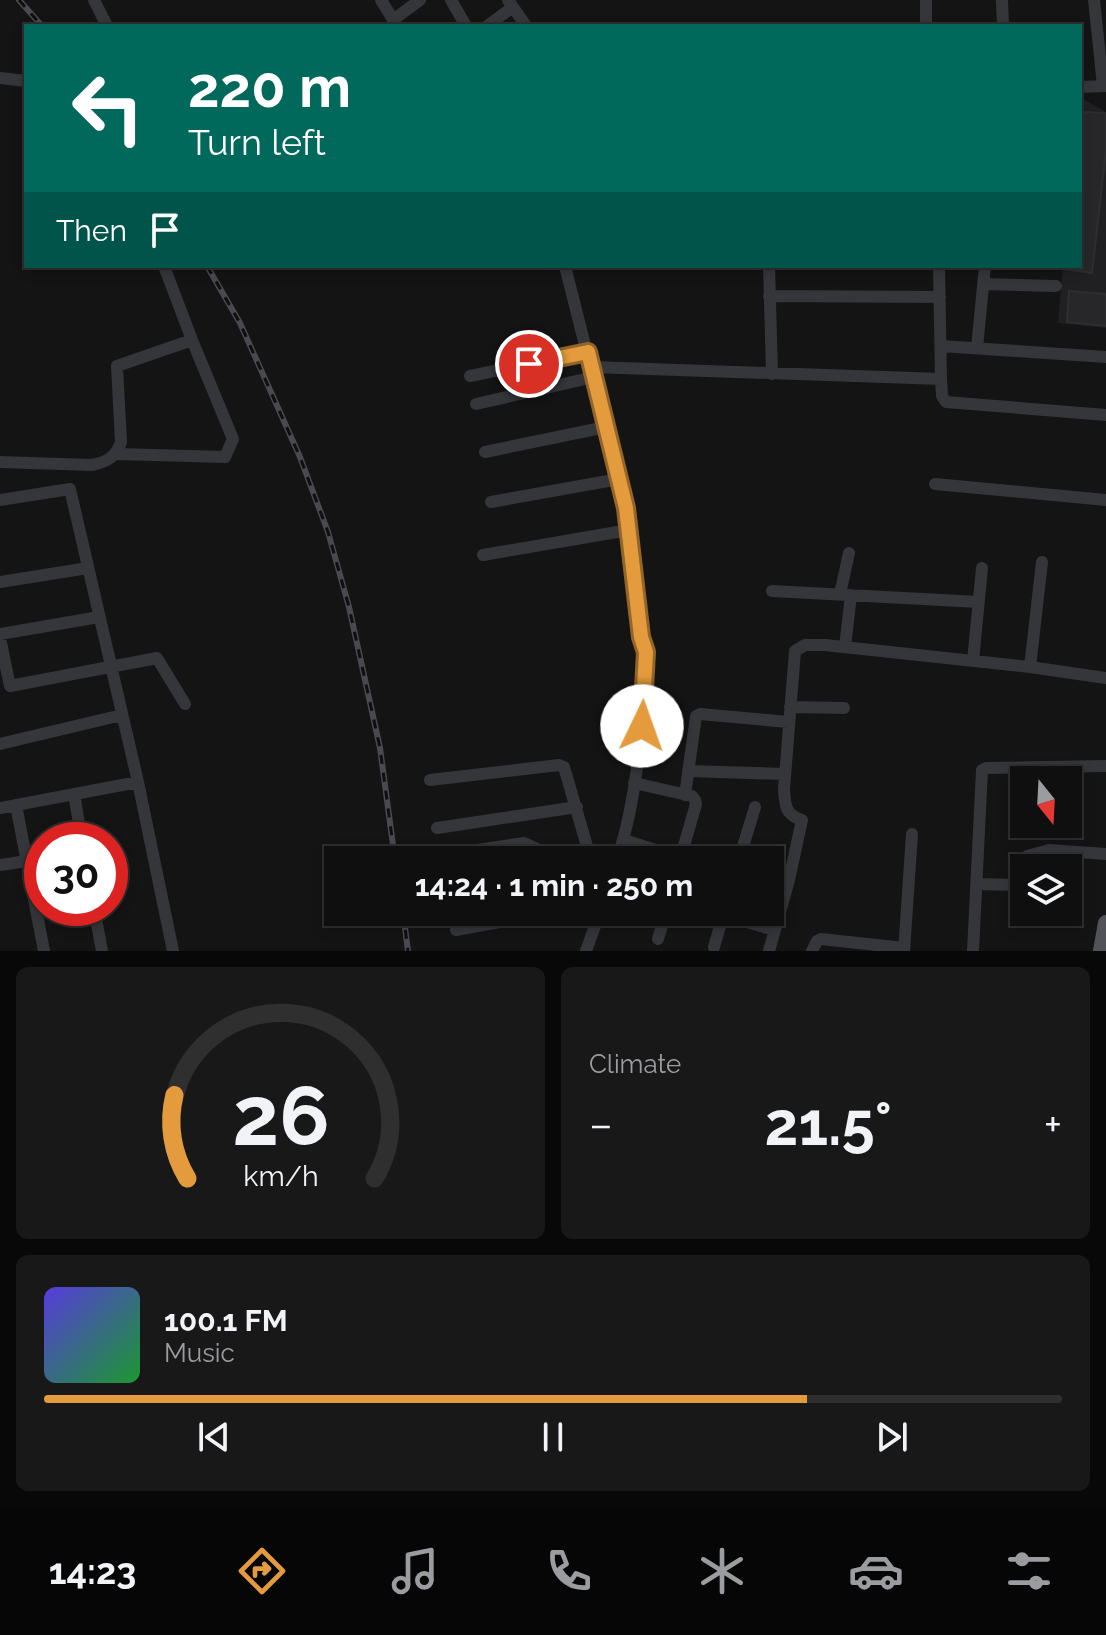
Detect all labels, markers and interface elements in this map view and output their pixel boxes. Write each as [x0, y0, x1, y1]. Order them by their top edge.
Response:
text: 220 m [188, 54, 351, 120]
icon: left [56, 56, 160, 160]
text: Turn left [188, 121, 326, 163]
icon: arrive [143, 208, 187, 252]
text: Then [56, 213, 127, 248]
pin [495, 330, 563, 398]
icon: arrive [507, 342, 551, 386]
position arrow [600, 684, 684, 768]
north arrow [1010, 766, 1082, 838]
map controls [1010, 766, 1082, 926]
speed limit sign: 30 [24, 822, 128, 926]
button: layers [1010, 854, 1082, 926]
text: 14:24 · 1 min · 250 m [415, 868, 693, 903]
text: Climate [589, 1049, 681, 1079]
text: 26 [232, 1067, 329, 1164]
text: 21.5° [765, 1089, 892, 1159]
text: − [589, 1099, 613, 1150]
text: + [1044, 1099, 1062, 1150]
text: km/h [243, 1159, 318, 1193]
text: 100.1 FM [164, 1303, 288, 1338]
text: Music [164, 1338, 235, 1368]
icon: previous [192, 1415, 236, 1459]
icon: pause [531, 1415, 575, 1459]
icon: next [870, 1415, 914, 1459]
icon: directions [234, 1543, 290, 1599]
icon: music [387, 1543, 443, 1599]
icon: phone [541, 1543, 597, 1599]
icon: climate [694, 1543, 750, 1599]
icon: car [848, 1543, 904, 1599]
icon: filters [1001, 1543, 1057, 1599]
text: 14:23 [49, 1550, 136, 1592]

